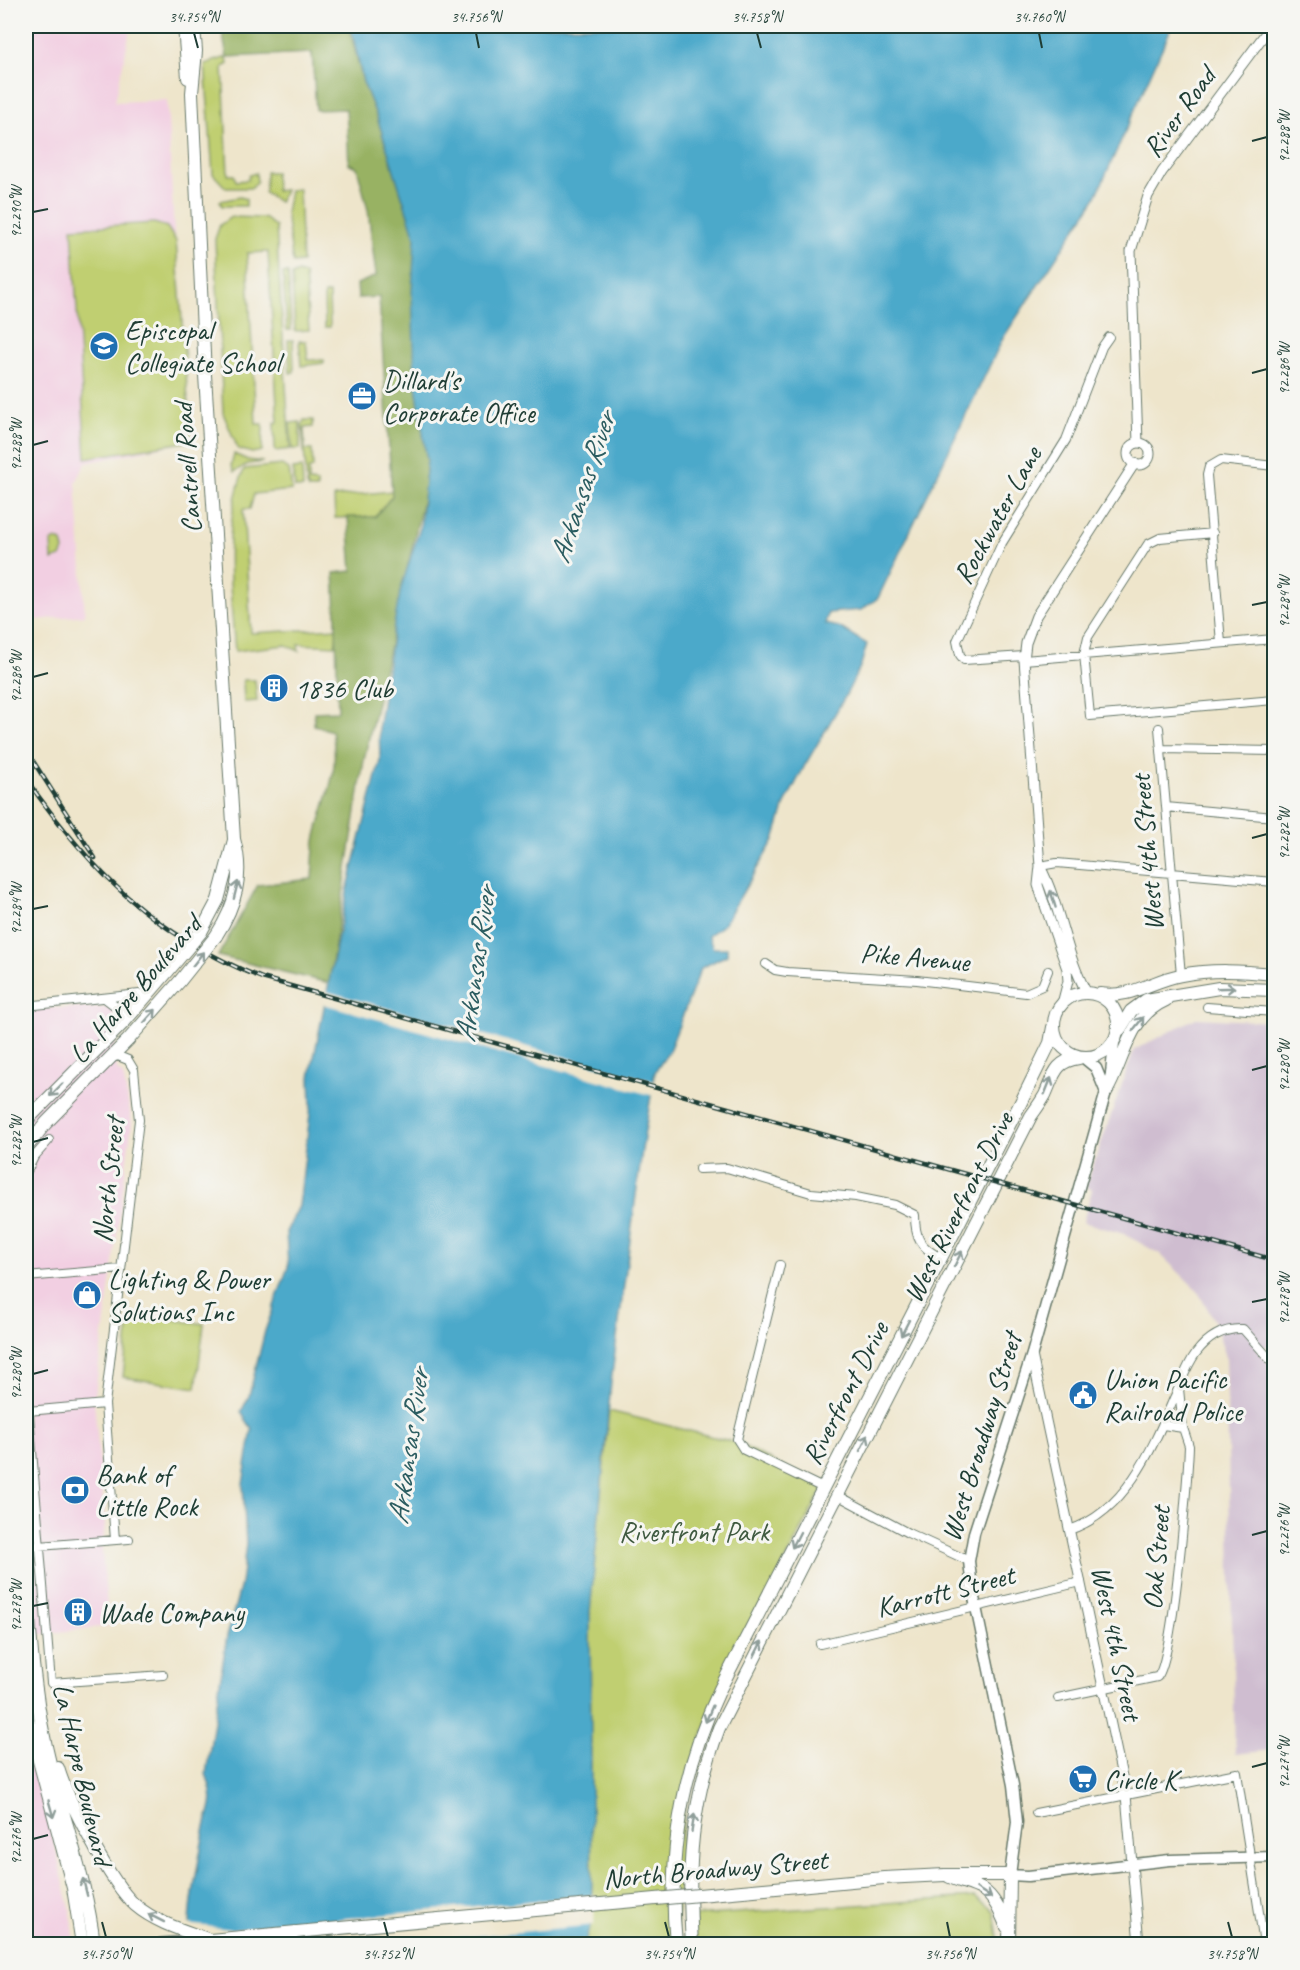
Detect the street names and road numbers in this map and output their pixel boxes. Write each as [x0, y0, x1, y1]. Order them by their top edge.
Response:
street label: River Road [1135, 57, 1226, 164]
street label: Cantrell Road [165, 398, 209, 534]
street label: Rockwater Lane [945, 439, 1050, 590]
street label: West 4th Street [1122, 771, 1171, 933]
street label: La Harpe Boulevard [61, 905, 212, 1070]
street label: Pike Avenue [859, 935, 973, 979]
street label: West Riverfront Drive [895, 1104, 1022, 1308]
street label: North Street [84, 1112, 132, 1244]
street label: Riverfront Drive [794, 1314, 897, 1470]
street label: West Broadway Street [933, 1325, 1030, 1545]
street label: Oak Street [1134, 1502, 1178, 1611]
street label: Karrott Street [872, 1556, 1020, 1625]
street label: West 4th Street [1084, 1563, 1151, 1726]
street label: La Harpe Boulevard [45, 1680, 122, 1872]
street label: North Broadway Street [602, 1842, 831, 1896]

